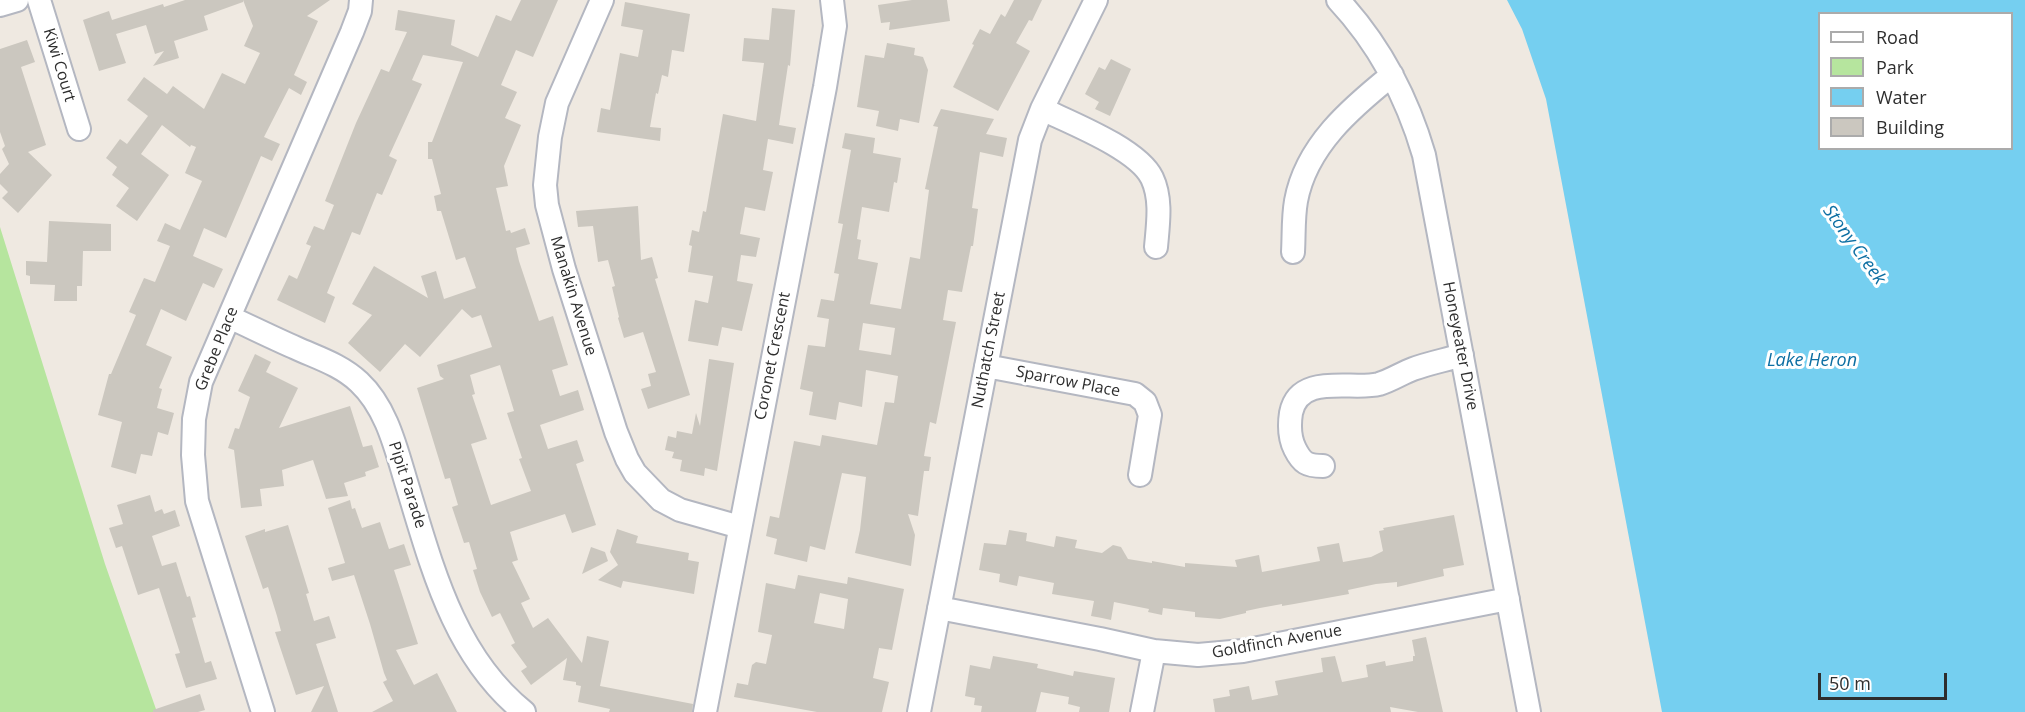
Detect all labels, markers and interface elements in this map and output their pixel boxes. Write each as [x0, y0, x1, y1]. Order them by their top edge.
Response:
legend [1818, 12, 2013, 150]
text: Road [1876, 25, 1919, 49]
street label: Kiwi Court [39, 26, 79, 104]
text: Park [1876, 55, 1914, 79]
text: Water [1876, 85, 1927, 109]
text: Building [1876, 115, 1944, 139]
water label: Stony Creek [1818, 201, 1890, 289]
street label: Manakin Avenue [546, 234, 600, 358]
street label: Honeyeater Drive [1438, 280, 1482, 412]
street label: Coronet Crescent [751, 290, 795, 422]
street label: Nuthatch Street [968, 290, 1010, 410]
street label: Grebe Place [191, 304, 243, 394]
water label: Lake Heron [1767, 350, 1857, 372]
street label: Sparrow Place [1014, 362, 1122, 402]
street label: Pipit Parade [384, 439, 430, 531]
street label: Goldfinch Avenue [1211, 621, 1343, 663]
scale bar [1821, 661, 1950, 699]
text: 50 m [1829, 671, 1871, 695]

